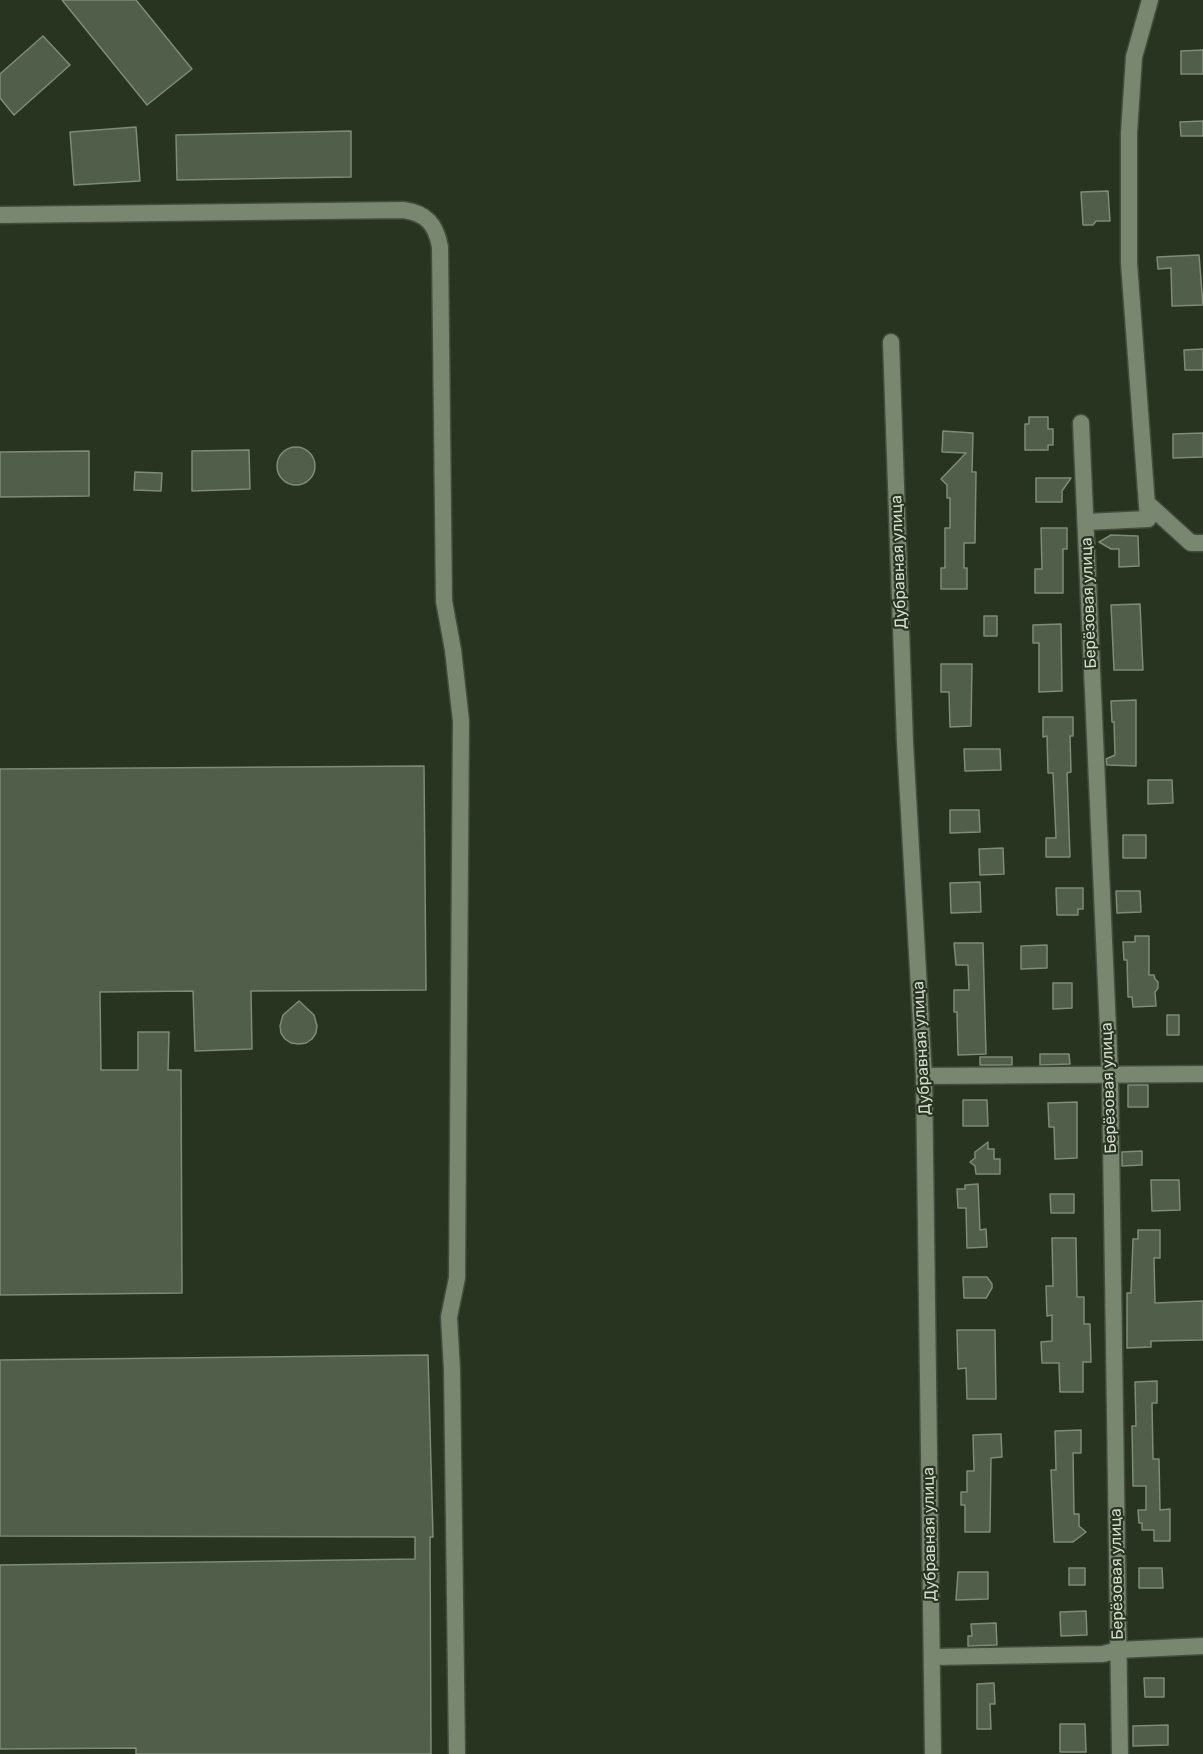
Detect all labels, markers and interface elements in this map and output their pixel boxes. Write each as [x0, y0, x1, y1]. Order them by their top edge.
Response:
street label: Дубравная улица [887, 495, 911, 629]
street label: Берёзовая улица [1077, 537, 1101, 669]
street label: Дубравная улица [909, 981, 935, 1115]
street label: Берёзовая улица [1097, 1022, 1121, 1154]
street label: Дубравная улица [919, 1467, 941, 1601]
street label: Берёзовая улица [1106, 1508, 1128, 1640]

